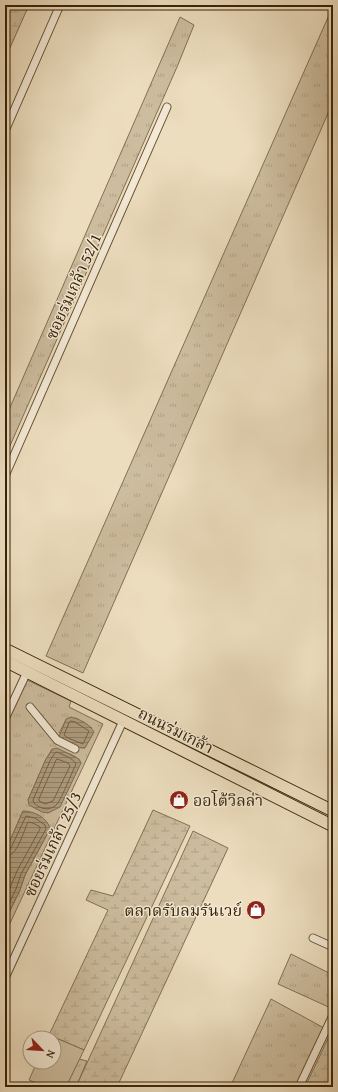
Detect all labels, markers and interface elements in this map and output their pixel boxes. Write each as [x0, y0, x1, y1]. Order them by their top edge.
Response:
street label: ซอยร่มเกล้า 52/1 [39, 229, 107, 343]
street label: ถนนร่มเกล้า [134, 701, 218, 759]
street label: ซอยร่มเกล้า 25/3 [17, 787, 87, 901]
place label: ออโต้วิลล่า [193, 788, 263, 812]
shop icon: ออโต้วิลล่า [168, 789, 190, 811]
place label: ตลาดรับลมรันเวย์ [124, 898, 242, 922]
shop icon: ตลาดรับลมรันเวย์ [245, 899, 267, 921]
north arrow [22, 1030, 62, 1070]
text: N [42, 1048, 60, 1062]

